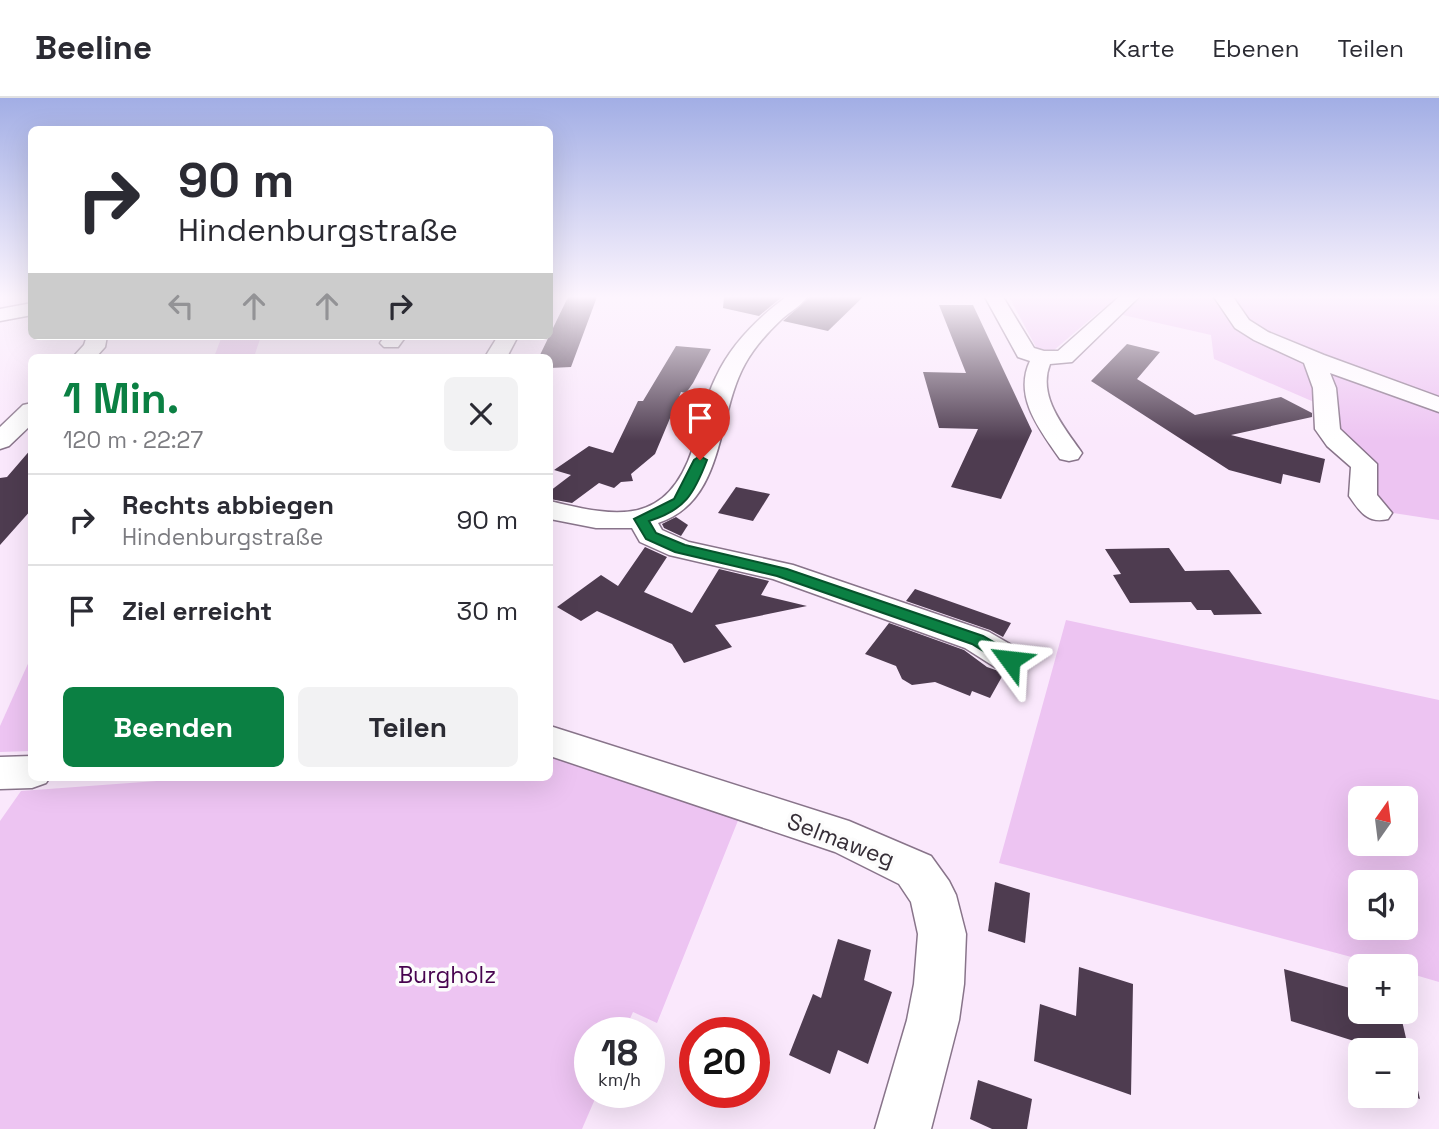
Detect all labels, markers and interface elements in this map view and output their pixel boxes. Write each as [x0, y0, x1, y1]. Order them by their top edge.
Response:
text: Beeline [35, 27, 152, 69]
text: Karte [1112, 33, 1175, 64]
text: Ebenen [1213, 33, 1299, 64]
text: Teilen [1337, 33, 1404, 64]
text: 90 m [178, 149, 294, 211]
icon: right [63, 154, 154, 245]
text: Hindenburgstraße [178, 210, 458, 250]
icon: left [162, 287, 200, 325]
icon: ahead [235, 287, 273, 325]
icon: ahead [308, 287, 346, 325]
icon: right [381, 287, 419, 325]
text: 1 Min. [63, 372, 179, 425]
button: close [444, 377, 518, 451]
pin [670, 388, 730, 460]
icon: arrive [681, 399, 719, 437]
text: 120 m · 22:27 [63, 425, 203, 455]
text: Rechts abbiegen [122, 488, 334, 522]
icon: right [63, 501, 101, 539]
text: 90 m [456, 503, 518, 537]
text: Hindenburgstraße [122, 522, 323, 552]
icon: arrive [63, 592, 101, 630]
text: Ziel erreicht [122, 594, 272, 628]
text: 30 m [457, 594, 518, 628]
position arrow [973, 623, 1047, 697]
button: Beenden [63, 687, 284, 767]
button: Teilen [298, 687, 518, 767]
north arrow [1348, 786, 1418, 856]
map controls [1348, 786, 1418, 1108]
street label: Selmaweg [783, 806, 899, 874]
button: sound [1348, 870, 1418, 940]
button: + [1348, 954, 1418, 1024]
park label: Burgholz [398, 960, 496, 990]
speed limit sign: 20 [679, 1017, 770, 1108]
text: 18 [601, 1031, 638, 1075]
button: − [1348, 1038, 1418, 1108]
text: km/h [598, 1068, 641, 1091]

